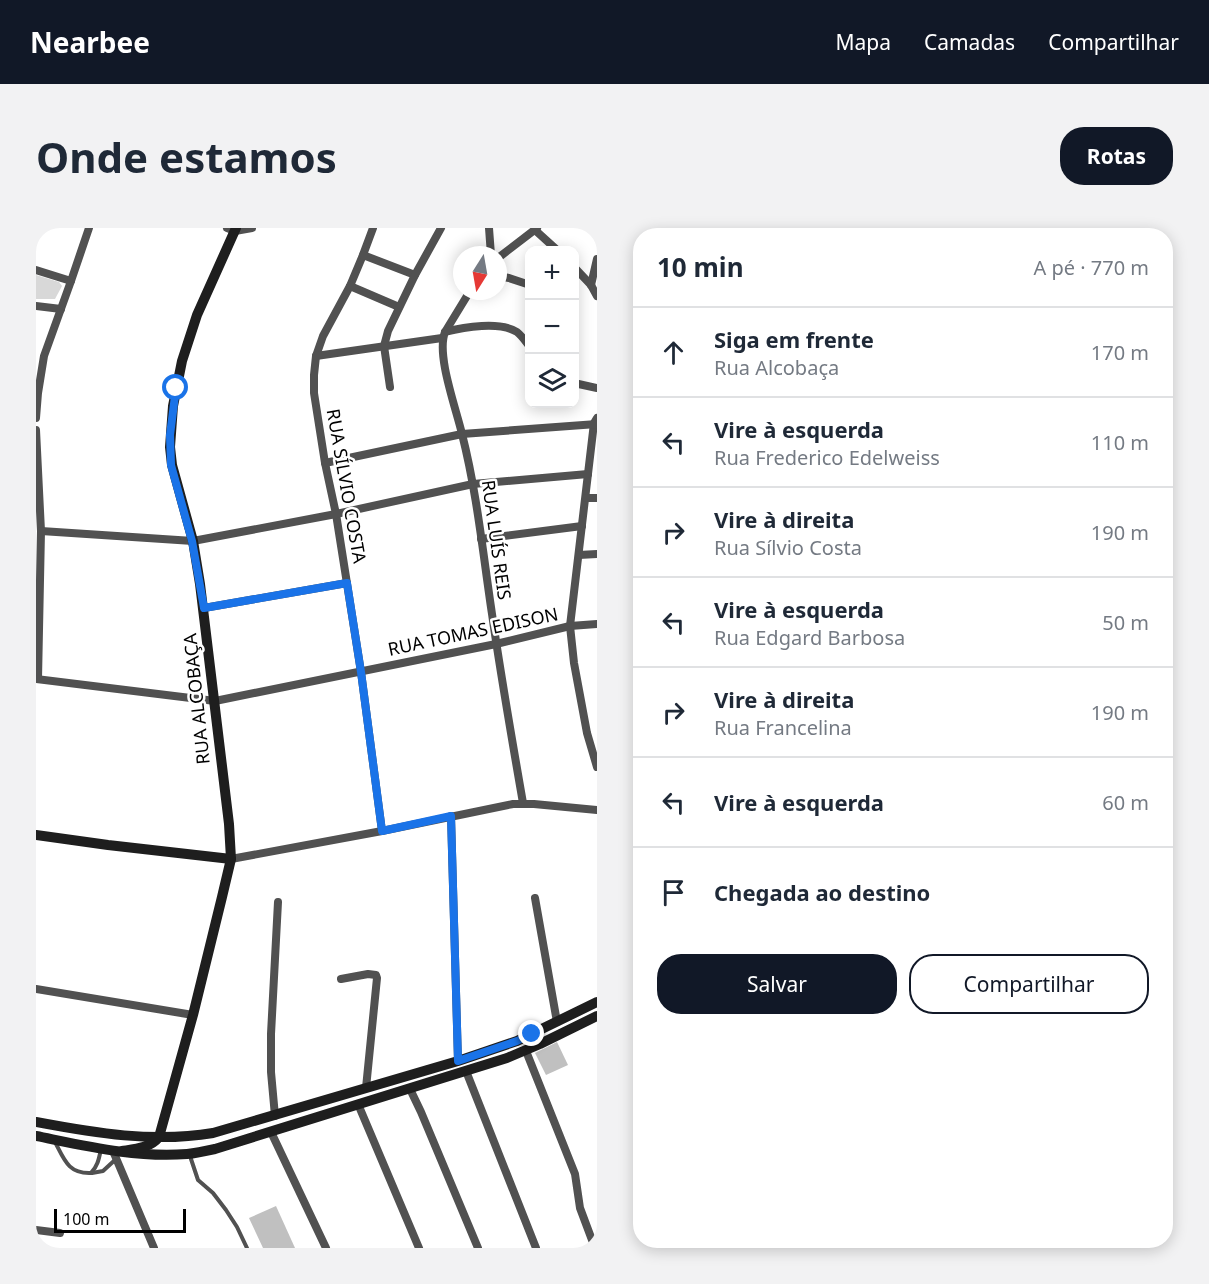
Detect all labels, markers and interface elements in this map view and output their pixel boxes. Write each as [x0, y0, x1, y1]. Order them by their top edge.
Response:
text: Nearbee [30, 23, 150, 61]
text: Mapa [835, 28, 891, 56]
text: Camadas [924, 28, 1015, 56]
text: Compartilhar [1048, 28, 1179, 56]
button: Rotas [1060, 127, 1173, 185]
text: Onde estamos [36, 128, 337, 185]
north arrow [453, 246, 507, 300]
map controls [525, 246, 579, 408]
button: + [525, 246, 579, 300]
text: 10 min [657, 249, 744, 285]
text: A pé · 770 m [1033, 254, 1149, 281]
button: − [525, 300, 579, 354]
text: Siga em frente [714, 324, 874, 354]
icon: ahead [657, 336, 690, 369]
text: 170 m [1091, 339, 1149, 366]
button: layers [525, 354, 579, 408]
text: Rua Alcobaça [714, 354, 839, 381]
route start [162, 374, 188, 400]
street label: RUA SÍLVIO COSTA [322, 407, 372, 565]
text: Vire à esquerda [714, 414, 884, 444]
icon: left [657, 426, 690, 459]
text: 110 m [1091, 429, 1149, 456]
text: Rua Frederico Edelweiss [714, 444, 940, 471]
street label: RUA LUÍS REIS [477, 478, 517, 601]
text: Vire à direita [714, 504, 854, 534]
icon: right [657, 516, 690, 549]
text: 190 m [1091, 519, 1149, 546]
text: Rua Sílvio Costa [714, 534, 862, 561]
text: Vire à esquerda [714, 594, 884, 624]
street label: RUA TOMAS EDISON [386, 601, 560, 661]
icon: left [657, 606, 690, 639]
text: 50 m [1102, 609, 1149, 636]
text: Rua Edgard Barbosa [714, 624, 905, 651]
street label: RUA ALCOBAÇA [177, 632, 215, 766]
text: Vire à direita [714, 684, 854, 714]
icon: right [657, 696, 690, 729]
text: 190 m [1091, 699, 1149, 726]
text: Rua Francelina [714, 714, 852, 741]
icon: left [657, 786, 690, 819]
text: Vire à esquerda [714, 787, 884, 817]
text: 60 m [1102, 789, 1149, 816]
icon: arrive [657, 876, 690, 909]
text: Chegada ao destino [714, 877, 930, 907]
button: Salvar [657, 954, 897, 1014]
button: Compartilhar [909, 954, 1149, 1014]
route end [518, 1020, 544, 1046]
scale bar [54, 1206, 186, 1234]
text: 100 m [63, 1208, 110, 1230]

